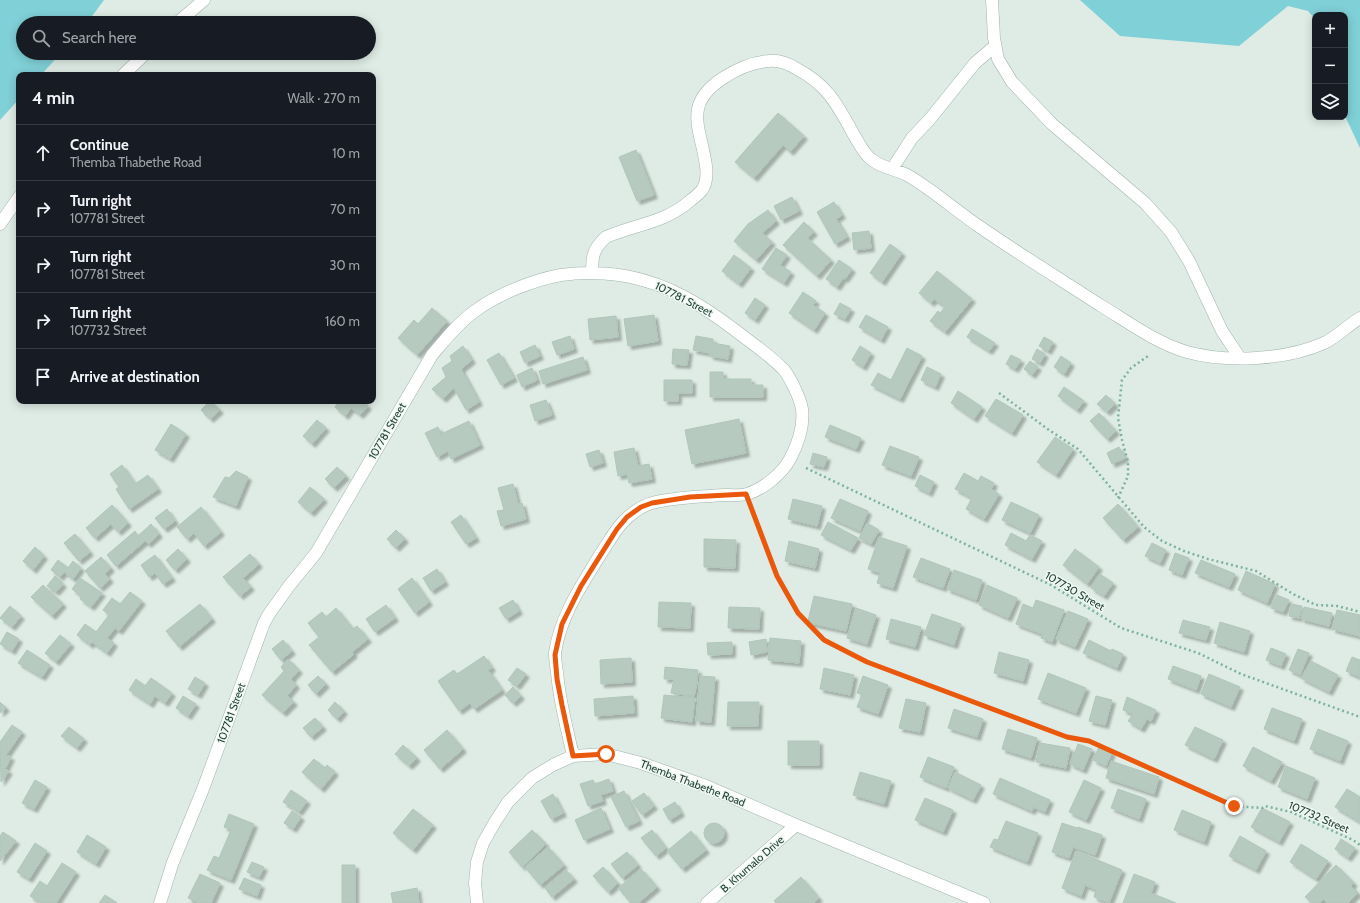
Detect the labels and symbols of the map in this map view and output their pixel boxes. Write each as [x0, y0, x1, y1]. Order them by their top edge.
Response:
street label: 107781 Street [653, 278, 716, 320]
street label: 107781 Street [365, 400, 409, 462]
street label: 107730 Street [1043, 568, 1108, 614]
street label: 107781 Street [214, 681, 248, 745]
route start [597, 745, 615, 763]
street label: Themba Thabethe Road [639, 757, 747, 809]
route end [1225, 797, 1243, 815]
street label: 107732 Street [1286, 798, 1352, 836]
street label: B. Khumalo Drive [717, 832, 787, 896]

